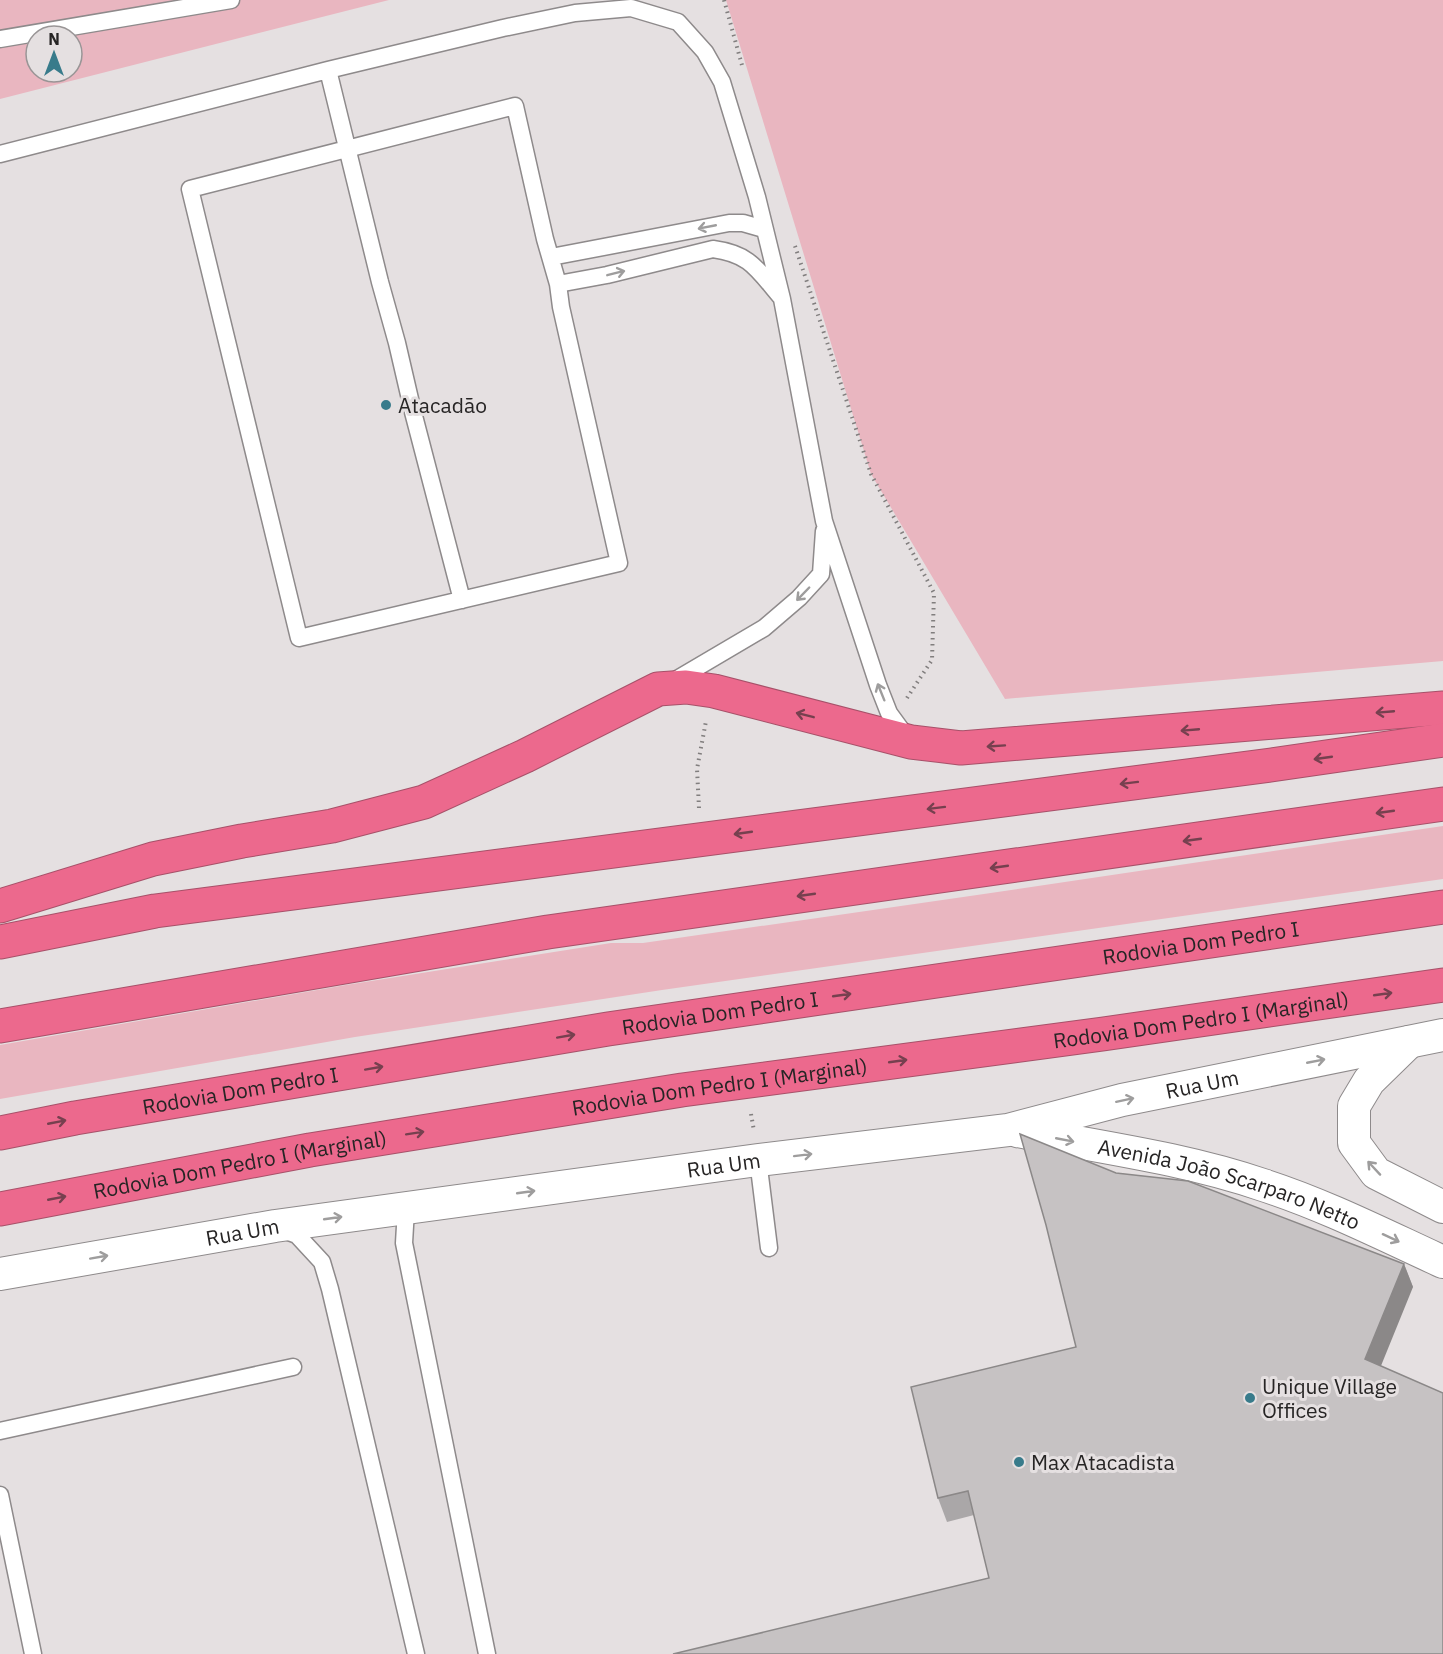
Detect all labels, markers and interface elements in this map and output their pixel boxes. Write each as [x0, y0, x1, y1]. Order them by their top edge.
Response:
north arrow [24, 24, 84, 84]
text: N [48, 29, 60, 49]
one-way arrow [697, 222, 717, 233]
one-way arrow [606, 266, 625, 278]
place label: Atacadão [398, 391, 487, 419]
marker: Atacadão [379, 398, 393, 412]
one-way arrow [795, 586, 810, 601]
one-way arrow [875, 683, 886, 702]
one-way arrow [1375, 707, 1395, 718]
one-way arrow [796, 709, 815, 720]
one-way arrow [1181, 725, 1201, 736]
one-way arrow [987, 741, 1007, 752]
one-way arrow [1313, 752, 1333, 763]
one-way arrow [1120, 778, 1140, 789]
one-way arrow [927, 803, 946, 814]
one-way arrow [1376, 807, 1395, 818]
one-way arrow [733, 828, 753, 839]
one-way arrow [1183, 834, 1202, 845]
one-way arrow [990, 862, 1009, 873]
one-way arrow [797, 889, 816, 900]
street label: Rodovia Dom Pedro I [1101, 914, 1301, 971]
street label: Rodovia Dom Pedro I [620, 984, 820, 1041]
street label: Rodovia Dom Pedro I (Marginal) [1051, 985, 1350, 1054]
one-way arrow [1372, 988, 1392, 999]
one-way arrow [832, 989, 852, 1000]
one-way arrow [556, 1030, 576, 1041]
street label: Rodovia Dom Pedro I (Marginal) [570, 1052, 869, 1122]
one-way arrow [1306, 1055, 1326, 1066]
one-way arrow [888, 1056, 908, 1067]
street label: Rodovia Dom Pedro I [140, 1060, 340, 1121]
one-way arrow [364, 1062, 383, 1073]
street label: Rua Um [1163, 1063, 1241, 1105]
one-way arrow [1115, 1094, 1135, 1105]
one-way arrow [47, 1116, 67, 1127]
street label: Rodovia Dom Pedro I (Marginal) [91, 1124, 389, 1205]
one-way arrow [404, 1128, 424, 1139]
street label: Avenida João Scarparo Netto [1096, 1132, 1365, 1236]
one-way arrow [1055, 1135, 1074, 1146]
street label: Rua Um [685, 1146, 762, 1184]
one-way arrow [792, 1149, 812, 1160]
one-way arrow [1367, 1161, 1382, 1176]
one-way arrow [516, 1187, 536, 1198]
one-way arrow [47, 1192, 67, 1203]
street label: Rua Um [203, 1212, 281, 1252]
one-way arrow [323, 1213, 342, 1224]
one-way arrow [1382, 1233, 1400, 1245]
one-way arrow [89, 1251, 108, 1262]
place label: Unique Village Offices [1262, 1372, 1397, 1424]
marker: Unique Village Offices [1243, 1391, 1257, 1405]
place label: Max Atacadista [1031, 1448, 1175, 1476]
marker: Max Atacadista [1012, 1455, 1026, 1469]

